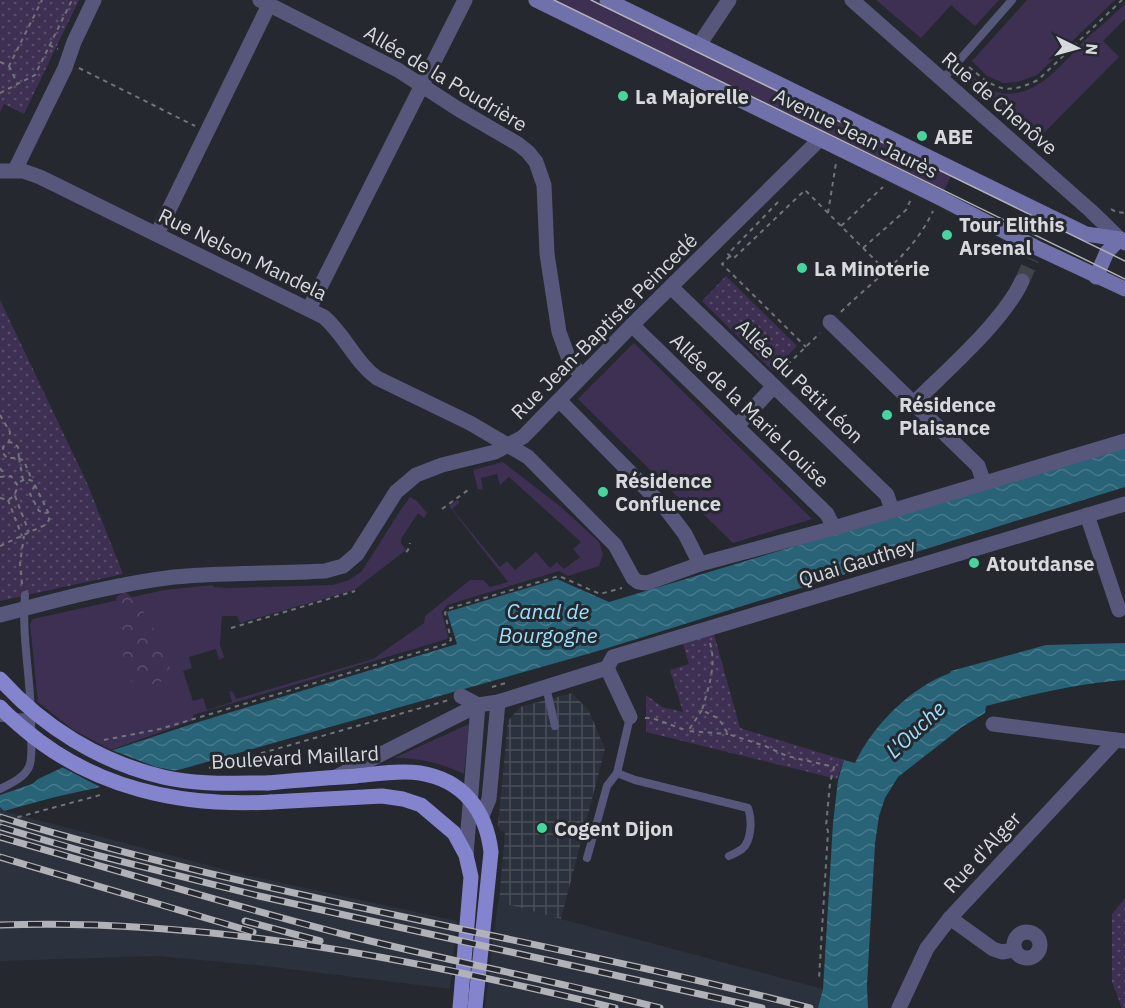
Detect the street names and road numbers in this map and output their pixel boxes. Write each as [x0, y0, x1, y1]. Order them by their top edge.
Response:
street label: Allée de la Poudrière [359, 19, 533, 137]
street label: Rue de Chenôve [936, 45, 1064, 161]
street label: Avenue Jean Jaurès [769, 81, 943, 185]
street label: Rue Nelson Mandela [154, 201, 332, 307]
street label: Rue Jean-Baptiste Peincedé [505, 227, 703, 425]
street label: Allée du Petit Léon [730, 313, 870, 449]
street label: Allée de la Marie Louise [665, 327, 835, 493]
street label: Quai Gauthey [795, 531, 919, 593]
street label: Boulevard Maillard [210, 739, 380, 775]
street label: Rue d'Alger [937, 805, 1027, 899]

